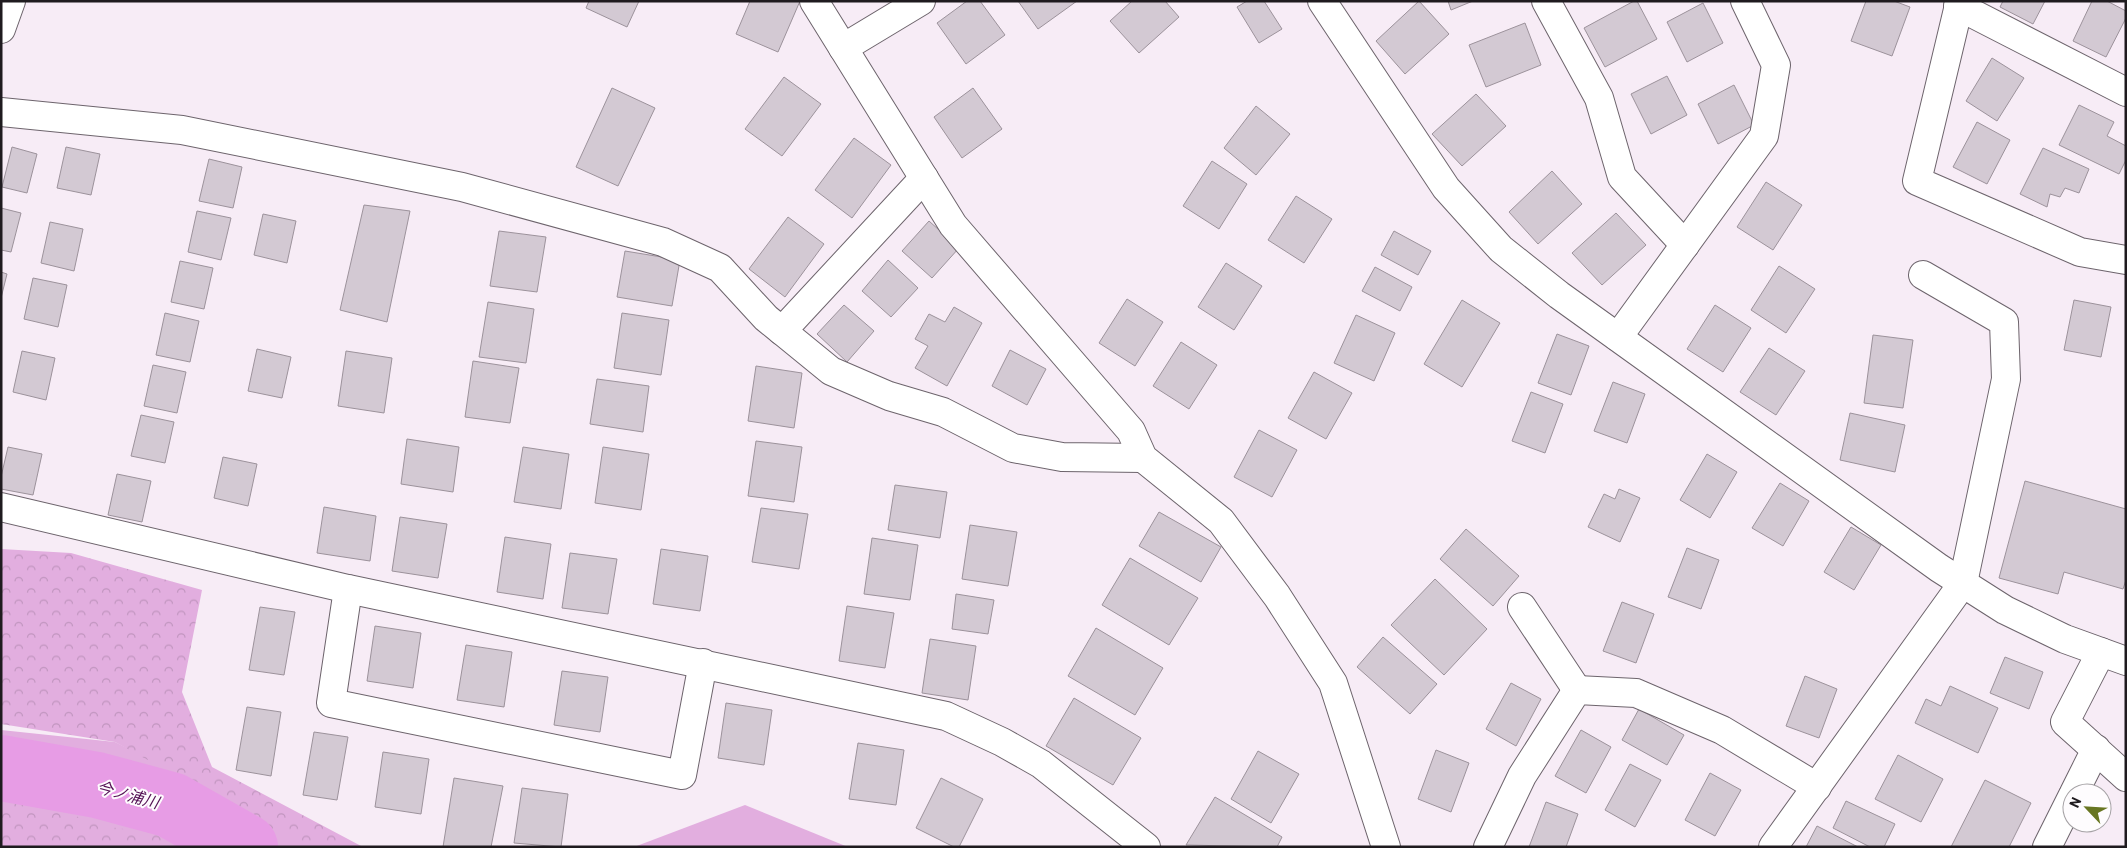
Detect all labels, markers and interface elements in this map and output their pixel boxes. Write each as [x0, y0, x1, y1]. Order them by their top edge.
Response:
water label: 今ノ浦川 [95, 777, 163, 812]
north arrow [2062, 783, 2112, 833]
text: N [2065, 794, 2084, 810]

